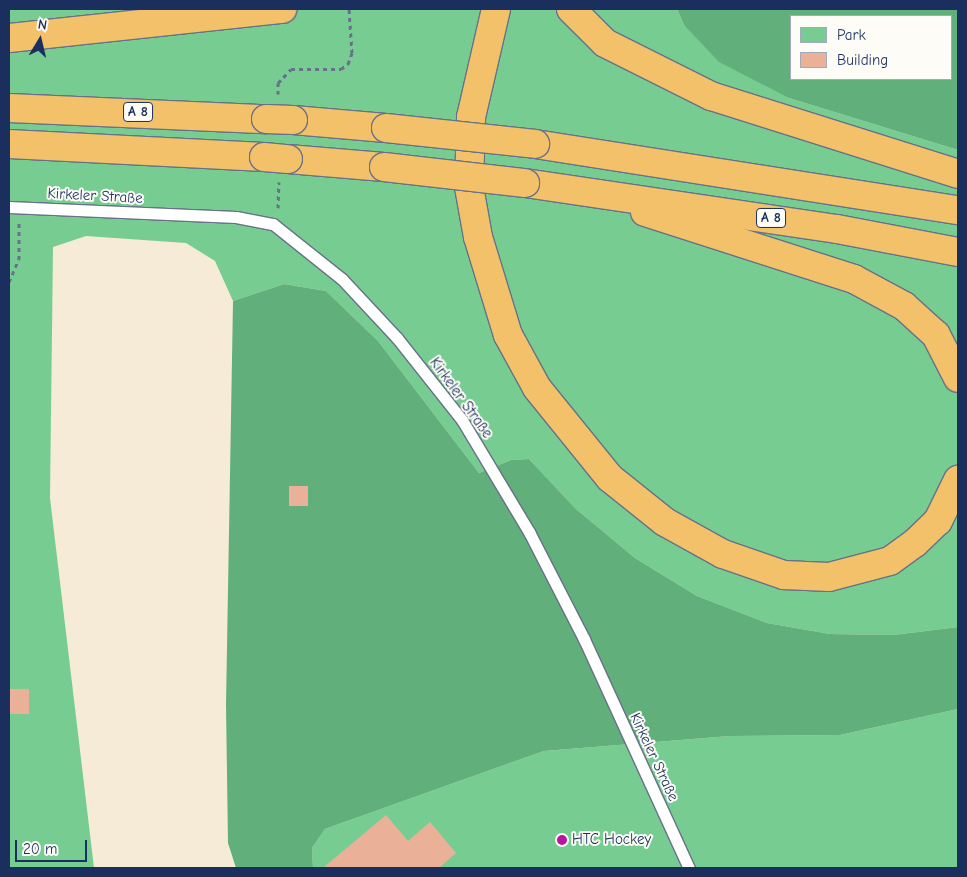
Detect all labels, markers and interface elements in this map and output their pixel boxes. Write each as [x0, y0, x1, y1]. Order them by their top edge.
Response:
north arrow [15, 15, 65, 65]
legend [790, 15, 952, 80]
text: N [37, 16, 48, 34]
text: Park [837, 26, 866, 44]
text: Building [837, 51, 888, 69]
road number: A 8 [123, 100, 153, 124]
street label: Kirkeler Straße [47, 185, 143, 207]
road number: A 8 [756, 207, 786, 230]
street label: Kirkeler Straße [426, 354, 496, 442]
street label: Kirkeler Straße [626, 710, 682, 804]
scale bar [18, 830, 90, 862]
place label: HTC Hockey [572, 831, 651, 849]
marker: HTC Hockey [556, 834, 568, 846]
text: 20 m [23, 840, 57, 858]

